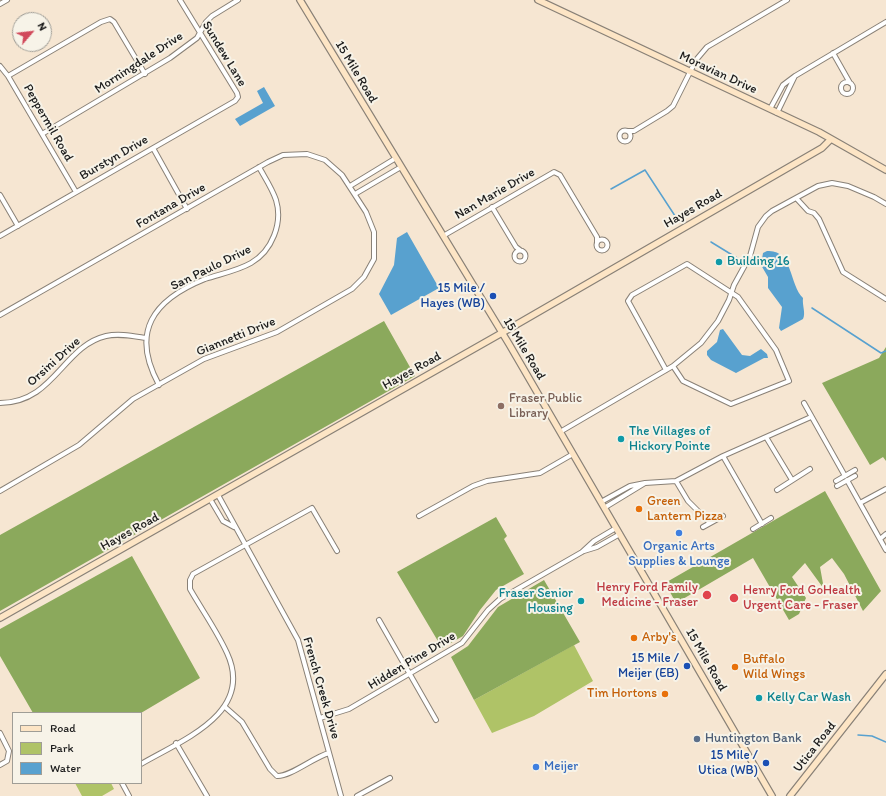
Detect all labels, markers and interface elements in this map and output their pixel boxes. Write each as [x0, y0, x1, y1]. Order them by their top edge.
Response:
north arrow [12, 12, 52, 52]
street label: Sundew Lane [198, 18, 250, 90]
text: N [35, 20, 50, 33]
street label: Morningdale Drive [92, 29, 186, 97]
street label: 15 Mile Road [331, 38, 381, 106]
street label: Moravian Drive [677, 48, 759, 98]
street label: Peppermil Road [20, 82, 76, 164]
street label: Burstyn Drive [77, 132, 151, 184]
street label: Nan Marie Drive [452, 165, 538, 223]
street label: Fontana Drive [133, 180, 209, 232]
street label: Hayes Road [661, 186, 725, 232]
street label: San Paulo Drive [168, 242, 254, 294]
place label: Building 16 [727, 254, 790, 270]
marker: Building 16 [714, 257, 724, 267]
place label: 15 Mile / Hayes (WB) [421, 281, 485, 312]
marker: 15 Mile / Hayes (WB) [488, 291, 498, 301]
street label: Giannetti Drive [194, 314, 278, 360]
street label: 15 Mile Road [499, 315, 549, 383]
street label: Orsini Drive [24, 334, 84, 390]
street label: Hayes Road [380, 349, 444, 393]
place label: Fraser Public Library [509, 391, 582, 422]
marker: Fraser Public Library [496, 401, 506, 411]
place label: The Villages of Hickory Pointe [629, 424, 710, 455]
marker: The Villages of Hickory Pointe [616, 434, 626, 444]
place label: Green Lantern Pizza [647, 494, 723, 525]
marker: Green Lantern Pizza [634, 504, 644, 514]
street label: Hayes Road [98, 510, 162, 554]
marker: Organic Arts Supplies & Lounge [674, 528, 684, 538]
place label: Organic Arts Supplies & Lounge [628, 539, 730, 570]
place label: Henry Ford Family Medicine - Fraser [596, 580, 698, 611]
place label: Henry Ford GoHealth Urgent Care - Fraser [743, 583, 860, 614]
place label: Fraser Senior Housing [499, 586, 573, 617]
marker: Henry Ford Family Medicine - Fraser [701, 589, 713, 601]
marker: Henry Ford GoHealth Urgent Care - Fraser [728, 592, 740, 604]
marker: Fraser Senior Housing [576, 596, 586, 606]
street label: 15 Mile Road [682, 626, 730, 694]
street label: Hidden Pine Drive [365, 629, 459, 693]
place label: Arby's [642, 630, 677, 646]
marker: Arby's [629, 633, 639, 643]
street label: French Creek Drive [299, 635, 343, 741]
place label: 15 Mile / Meijer (EB) [618, 651, 679, 682]
place label: Buffalo Wild Wings [743, 652, 805, 683]
marker: 15 Mile / Meijer (EB) [682, 661, 692, 671]
marker: Buffalo Wild Wings [730, 662, 740, 672]
place label: Tim Hortons [587, 686, 657, 702]
marker: Tim Hortons [660, 689, 670, 699]
place label: Kelly Car Wash [767, 690, 851, 706]
marker: Kelly Car Wash [754, 693, 764, 703]
legend [12, 712, 142, 784]
street label: Utica Road [790, 719, 840, 775]
text: Road [50, 721, 76, 735]
place label: Huntington Bank [705, 731, 802, 747]
marker: Huntington Bank [692, 734, 702, 744]
text: Park [50, 741, 74, 755]
place label: 15 Mile / Utica (WB) [698, 748, 758, 779]
marker: 15 Mile / Utica (WB) [761, 758, 771, 768]
place label: Meijer [544, 759, 578, 775]
text: Water [50, 761, 81, 775]
marker: Meijer [531, 762, 541, 772]

